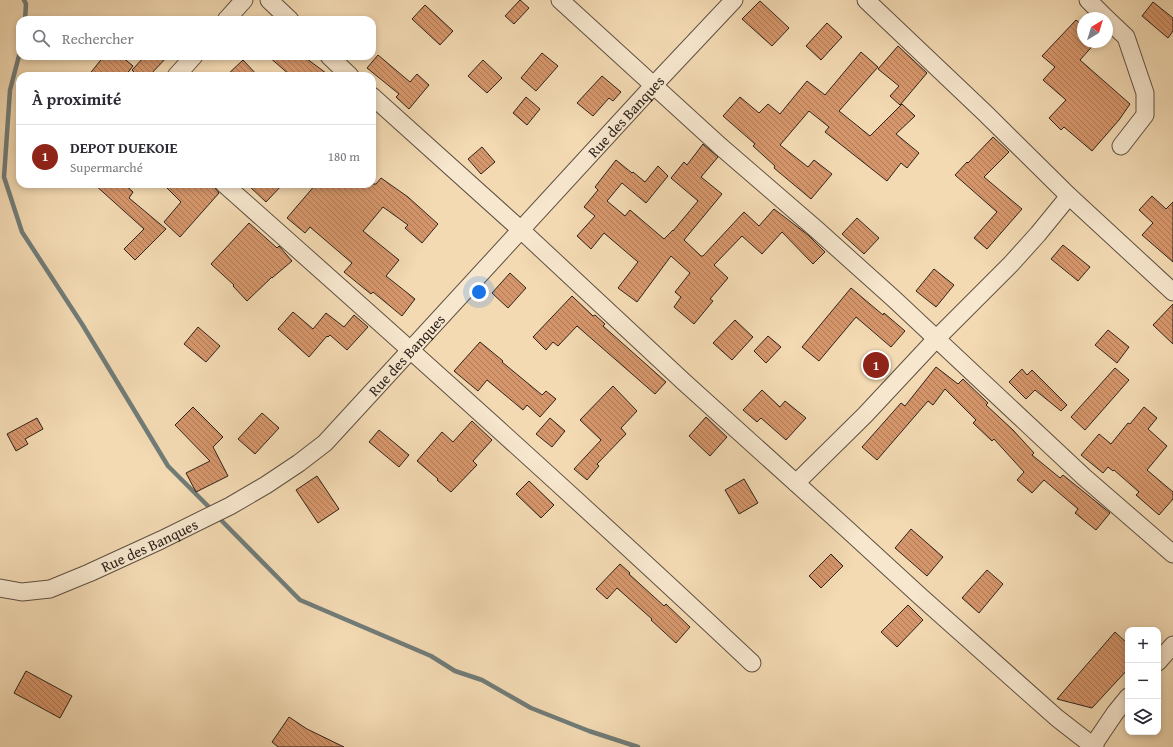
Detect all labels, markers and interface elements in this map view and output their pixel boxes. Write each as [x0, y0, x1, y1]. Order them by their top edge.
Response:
north arrow [1077, 12, 1113, 48]
search box [16, 16, 376, 60]
icon: search [30, 27, 52, 49]
text: Rechercher [62, 28, 134, 49]
street label: Rue des Banques [582, 70, 669, 162]
text: À proximité [32, 86, 121, 111]
text: DEPOT DUEKOIE [70, 137, 178, 158]
text: 1 [42, 147, 48, 166]
text: 180 m [328, 147, 360, 166]
text: Supermarché [70, 158, 143, 177]
your location [469, 282, 489, 302]
street label: Rue des Banques [363, 309, 449, 400]
pin: 1 [863, 350, 889, 380]
street label: Rue des Banques [97, 513, 201, 577]
map controls [1125, 627, 1161, 735]
button: + [1125, 627, 1161, 663]
button: − [1125, 663, 1161, 699]
button: layers [1125, 699, 1161, 735]

